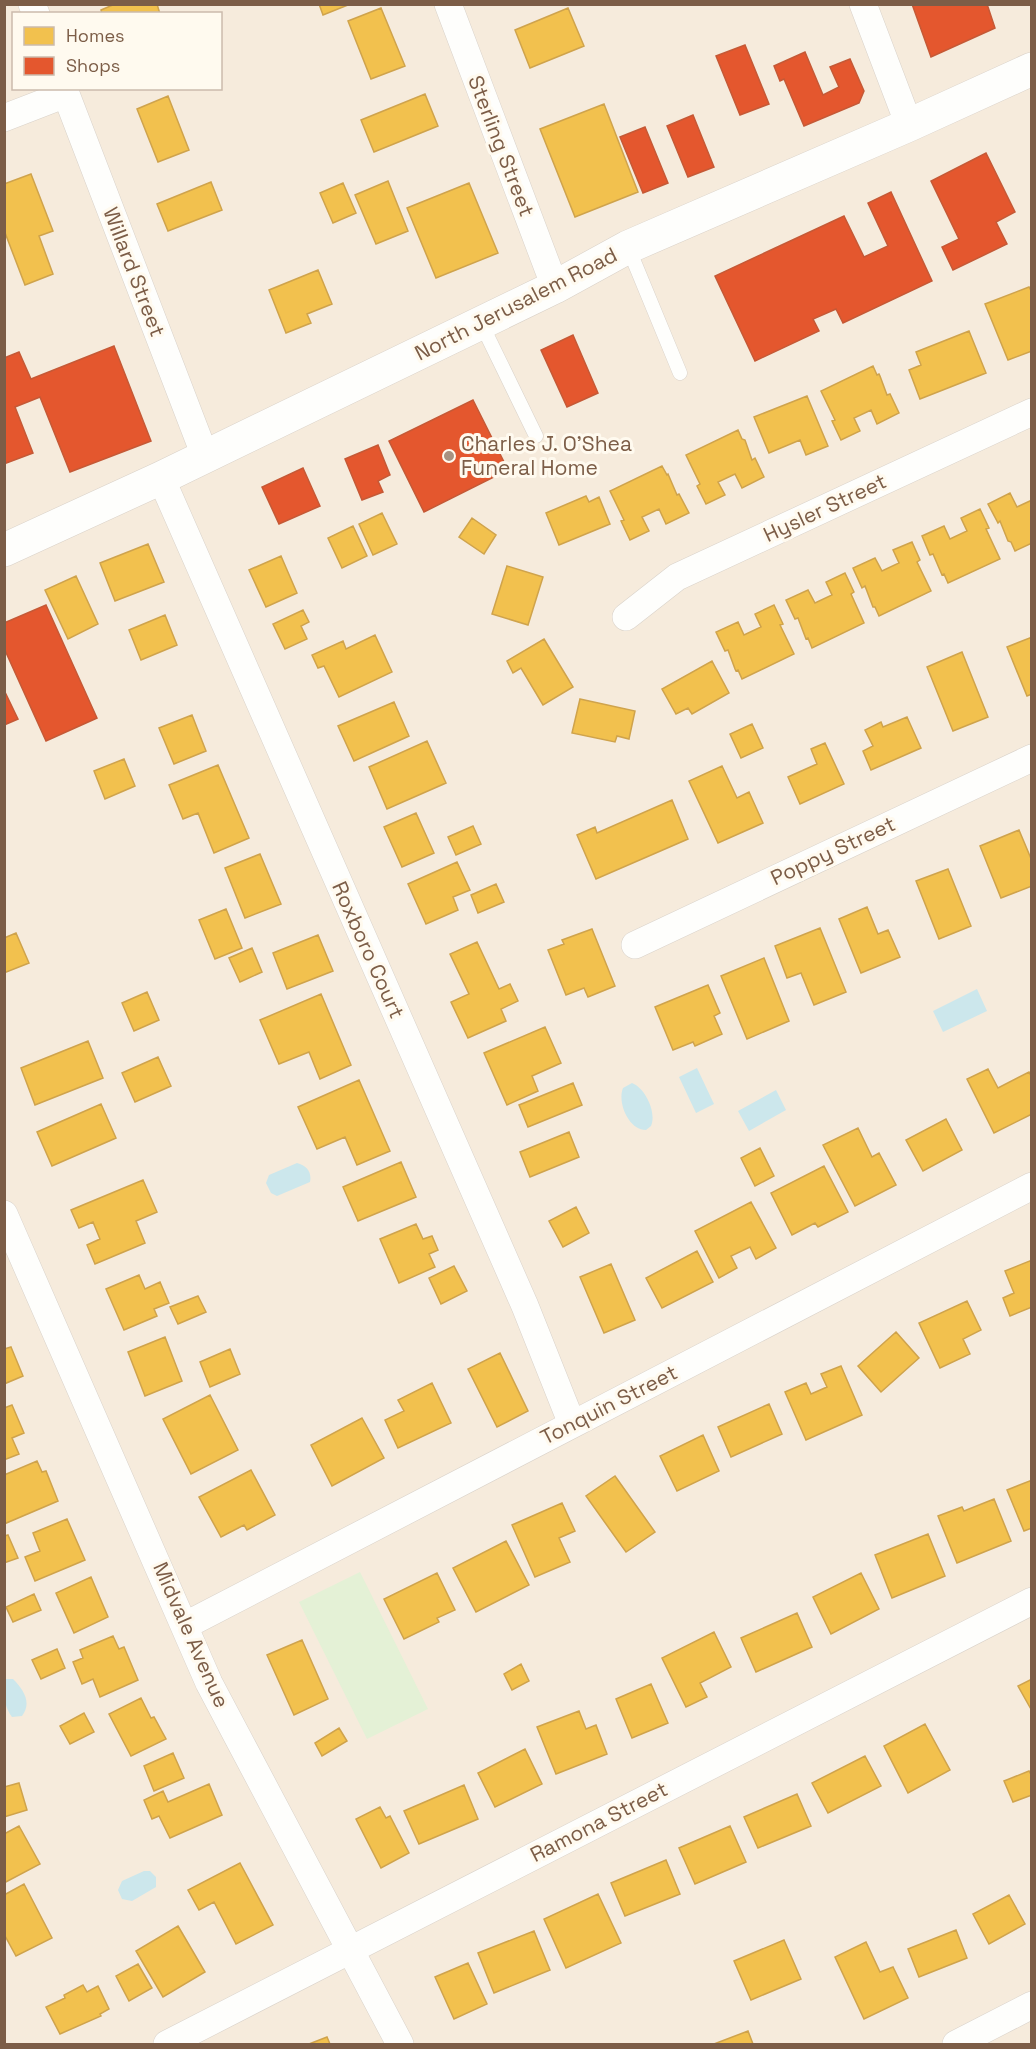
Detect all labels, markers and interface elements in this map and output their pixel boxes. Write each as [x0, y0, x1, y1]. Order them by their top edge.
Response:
legend [12, 12, 222, 90]
text: Homes [66, 24, 125, 47]
text: Shops [66, 54, 120, 77]
street label: Sterling Street [462, 72, 541, 220]
street label: Willard Street [97, 203, 172, 340]
street label: North Jerusalem Road [410, 241, 621, 366]
place label: Charles J. O’Shea Funeral Home [461, 430, 632, 481]
marker: Charles J. O’Shea Funeral Home [442, 449, 456, 463]
street label: Hysler Street [759, 467, 891, 548]
street label: Poppy Street [766, 810, 900, 891]
street label: Roxboro Court [326, 877, 411, 1023]
street label: Tonquin Street [536, 1358, 682, 1451]
street label: Midvale Avenue [147, 1558, 236, 1712]
street label: Ramona Street [525, 1775, 672, 1868]

